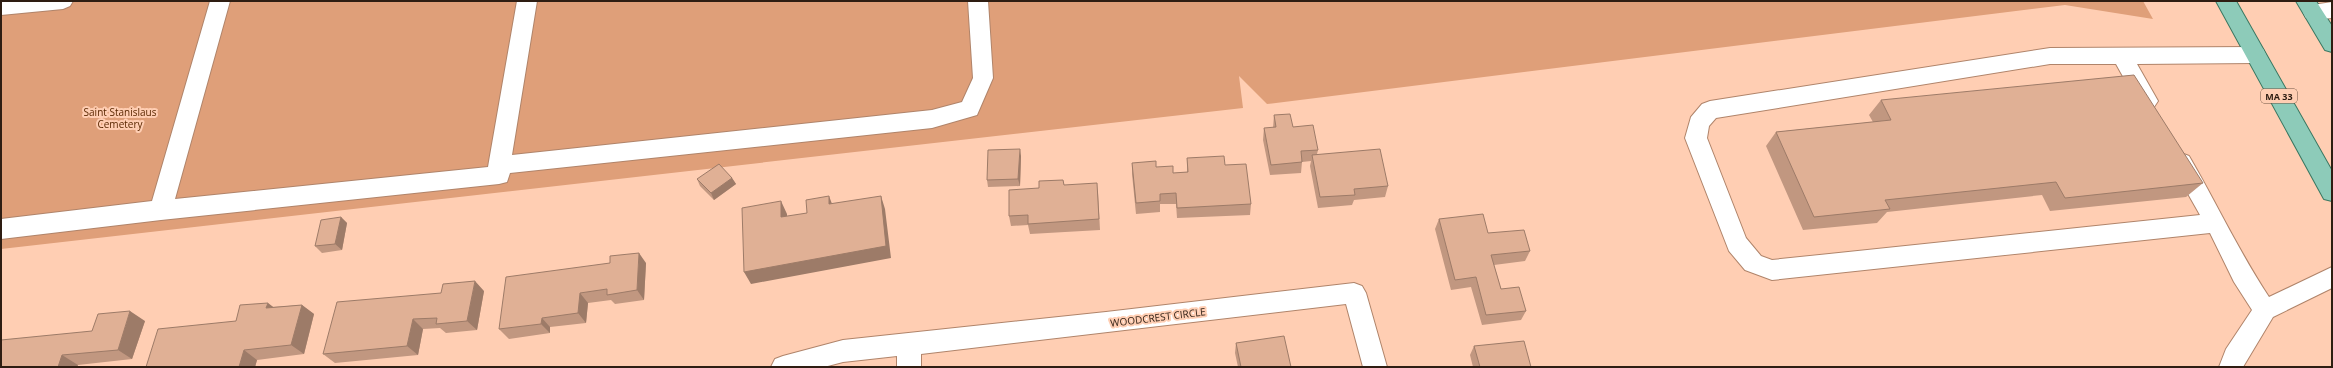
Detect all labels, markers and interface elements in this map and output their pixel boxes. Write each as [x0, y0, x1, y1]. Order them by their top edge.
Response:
road number: MA 33 [2261, 89, 2297, 103]
park label: Saint Stanislaus Cemetery [84, 105, 157, 131]
street label: WOODCREST CIRCLE [1109, 304, 1207, 330]

